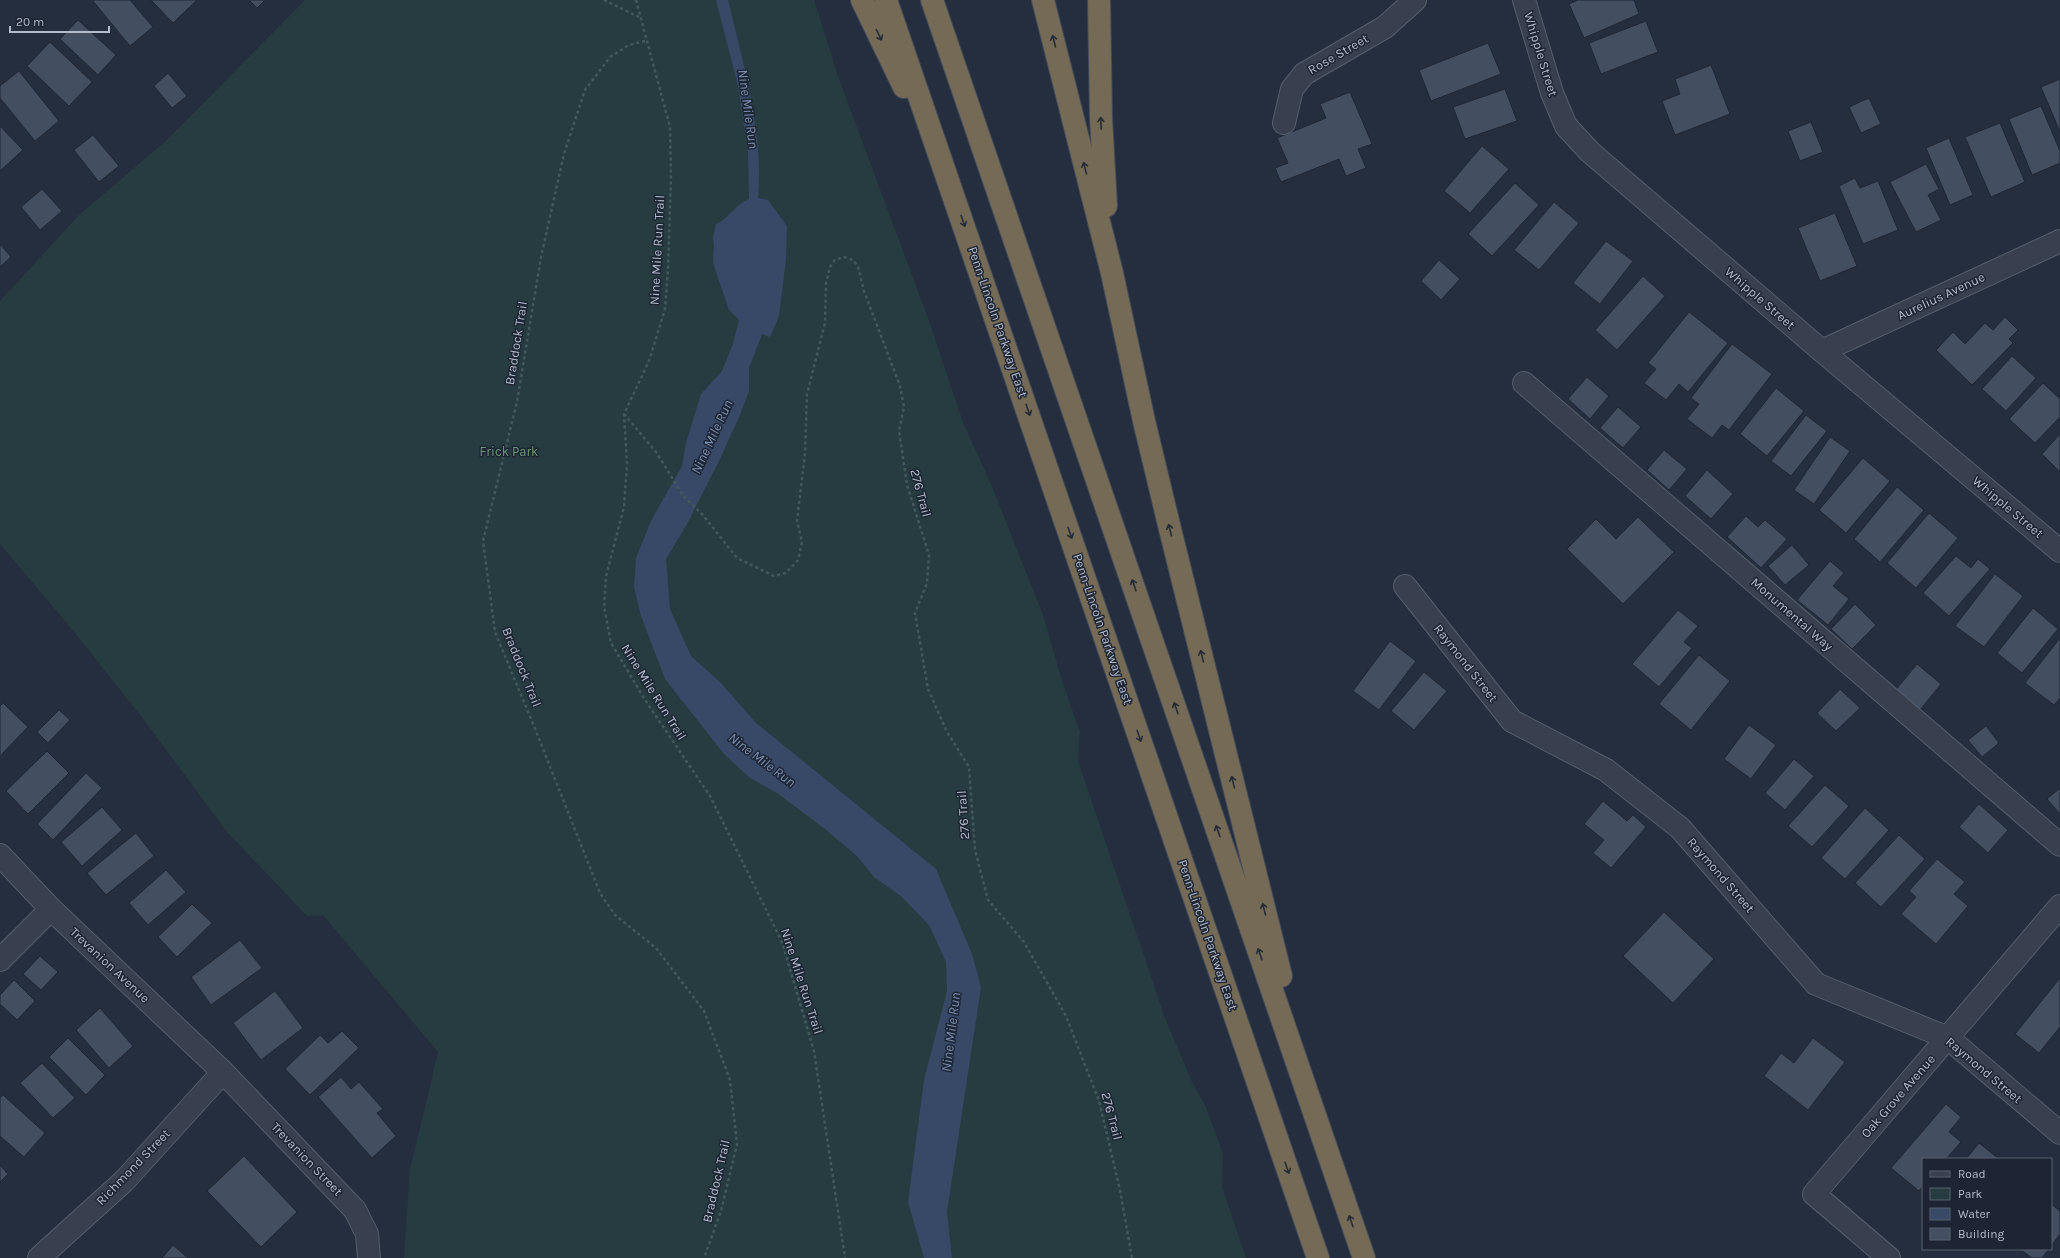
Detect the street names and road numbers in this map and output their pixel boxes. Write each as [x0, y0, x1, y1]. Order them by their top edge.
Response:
street label: Whipple Street [1521, 10, 1561, 98]
street label: Rose Street [1305, 31, 1371, 77]
street label: Nine Mile Run Trail [647, 195, 667, 305]
street label: Penn-Lincoln Parkway East [965, 245, 1031, 399]
street label: Whipple Street [1722, 264, 1798, 332]
street label: Aurelius Avenue [1895, 269, 1987, 323]
street label: Braddock Trail [502, 300, 530, 386]
street label: 276 Trail [907, 467, 935, 519]
street label: Whipple Street [1970, 473, 2046, 541]
street label: Penn-Lincoln Parkway East [1070, 552, 1136, 706]
street label: Monumental Way [1748, 574, 1836, 654]
street label: Raymond Street [1431, 621, 1501, 705]
street label: Braddock Trail [499, 625, 545, 709]
street label: Nine Mile Run Trail [618, 641, 690, 743]
street label: 276 Trail [954, 790, 972, 840]
street label: Raymond Street [1684, 834, 1758, 916]
street label: Penn-Lincoln Parkway East [1175, 858, 1241, 1012]
street label: Trevanion Avenue [67, 924, 153, 1006]
street label: Nine Mile Run Trail [778, 926, 826, 1036]
street label: Raymond Street [1943, 1034, 2025, 1106]
street label: Oak Grove Avenue [1858, 1051, 1938, 1141]
street label: 276 Trail [1098, 1090, 1126, 1142]
street label: Trevanion Street [268, 1119, 346, 1199]
street label: Richmond Street [93, 1126, 173, 1208]
street label: Braddock Trail [699, 1138, 733, 1224]

